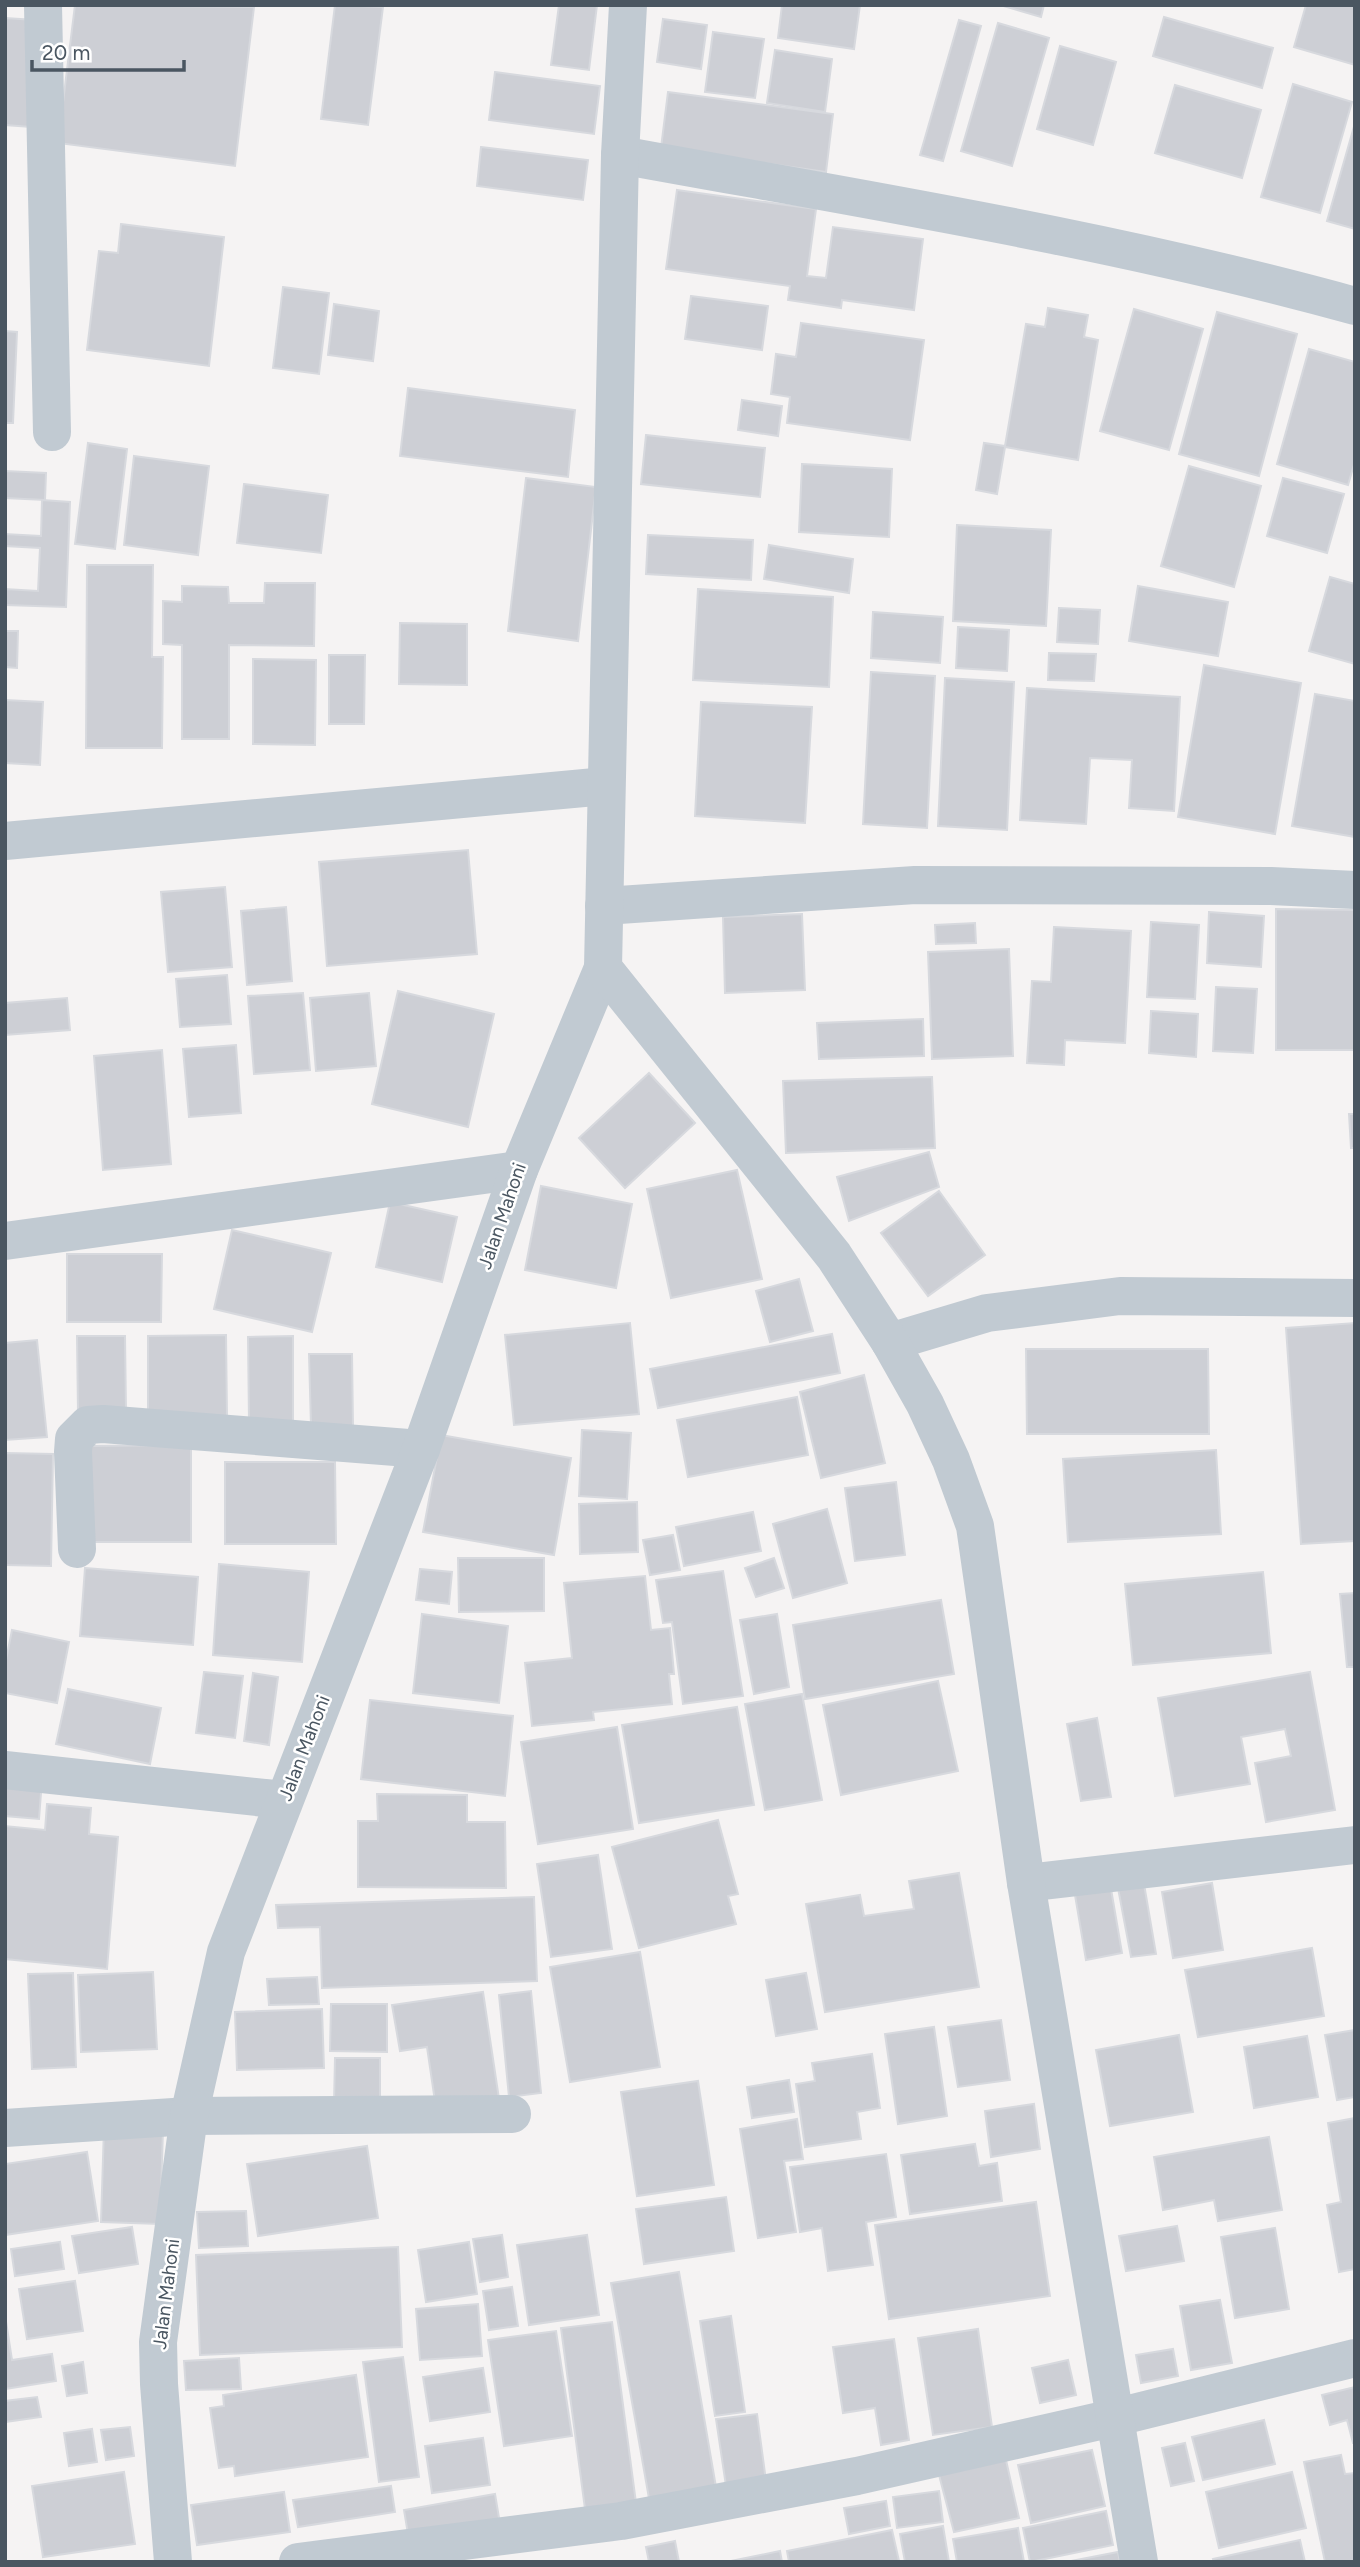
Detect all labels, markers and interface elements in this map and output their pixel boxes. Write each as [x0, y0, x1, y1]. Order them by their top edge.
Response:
scale bar [32, 28, 184, 72]
text: 20 m [42, 40, 90, 65]
street label: Jalan Mahoni [473, 1160, 531, 1272]
street label: Jalan Mahoni [273, 1692, 335, 1804]
street label: Jalan Mahoni [148, 2237, 184, 2351]

